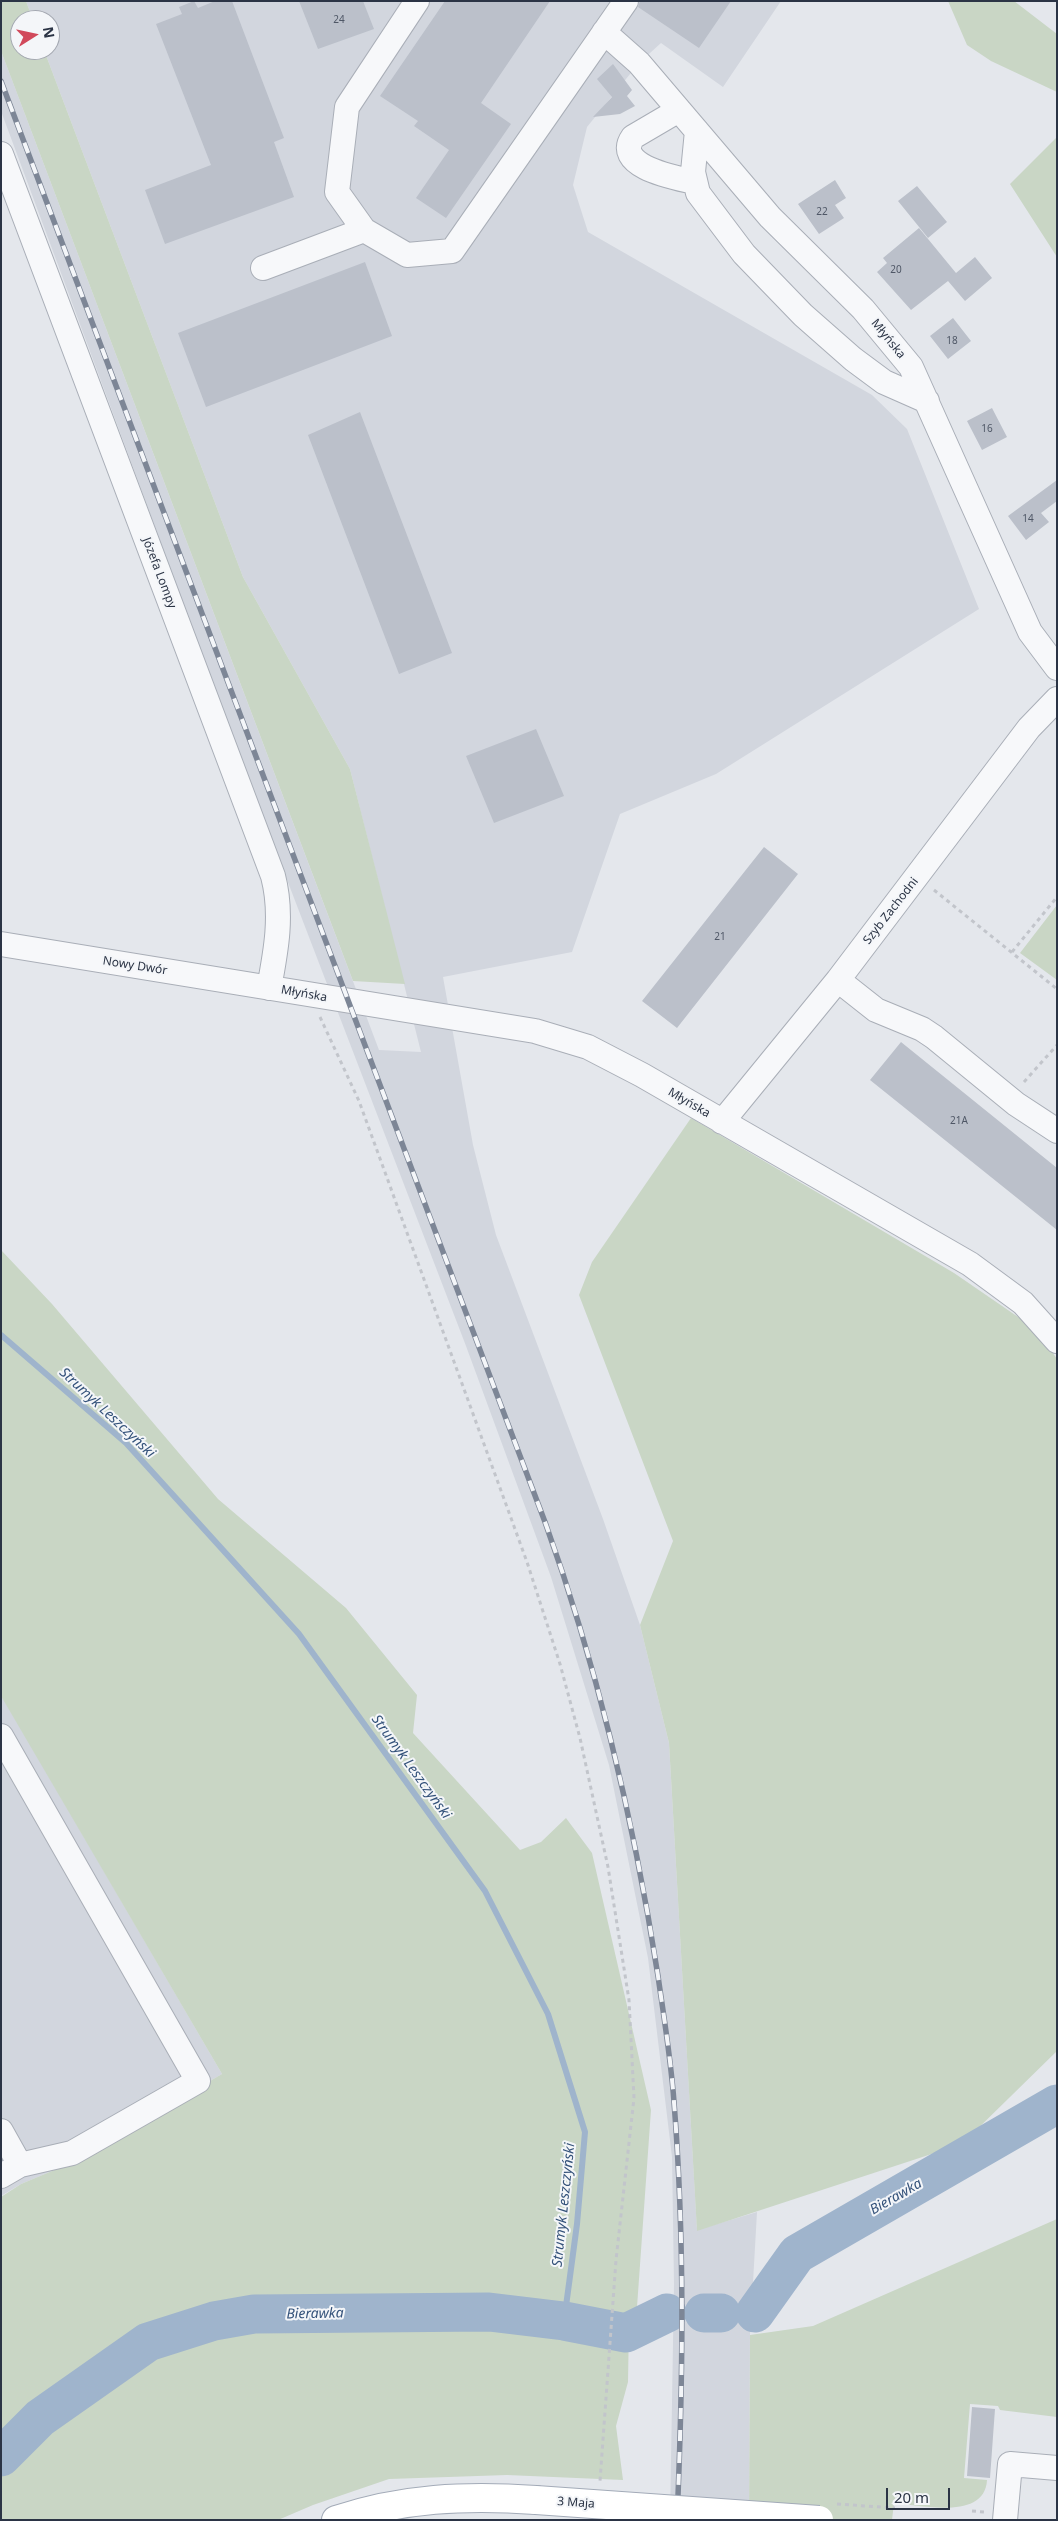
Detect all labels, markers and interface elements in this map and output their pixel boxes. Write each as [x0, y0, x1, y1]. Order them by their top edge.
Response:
north arrow [10, 10, 60, 60]
house number: 24 [333, 14, 345, 26]
text: N [39, 25, 60, 40]
house number: 22 [816, 206, 828, 218]
house number: 20 [890, 264, 902, 276]
street label: Młyńska [868, 316, 908, 362]
house number: 18 [946, 335, 958, 347]
house number: 16 [981, 423, 993, 435]
house number: 14 [1022, 513, 1034, 525]
street label: Józefa Lompy [139, 535, 179, 611]
street label: Szyb Zachodni [860, 875, 922, 947]
house number: 21 [714, 931, 726, 943]
street label: Nowy Dwór [102, 954, 168, 978]
street label: Młyńska [280, 983, 328, 1005]
street label: Młyńska [665, 1085, 713, 1121]
house number: 21A [950, 1115, 968, 1127]
water label: Strumyk Leszczyński [56, 1364, 158, 1462]
water label: Strumyk Leszczyński [368, 1712, 454, 1822]
water label: Strumyk Leszczyński [549, 2142, 579, 2268]
water label: Bierawka [867, 2175, 925, 2219]
water label: Bierawka [286, 2305, 344, 2323]
scale bar [888, 2478, 952, 2510]
text: 20 m [894, 2487, 929, 2507]
street label: 3 Maja [557, 2495, 595, 2511]

